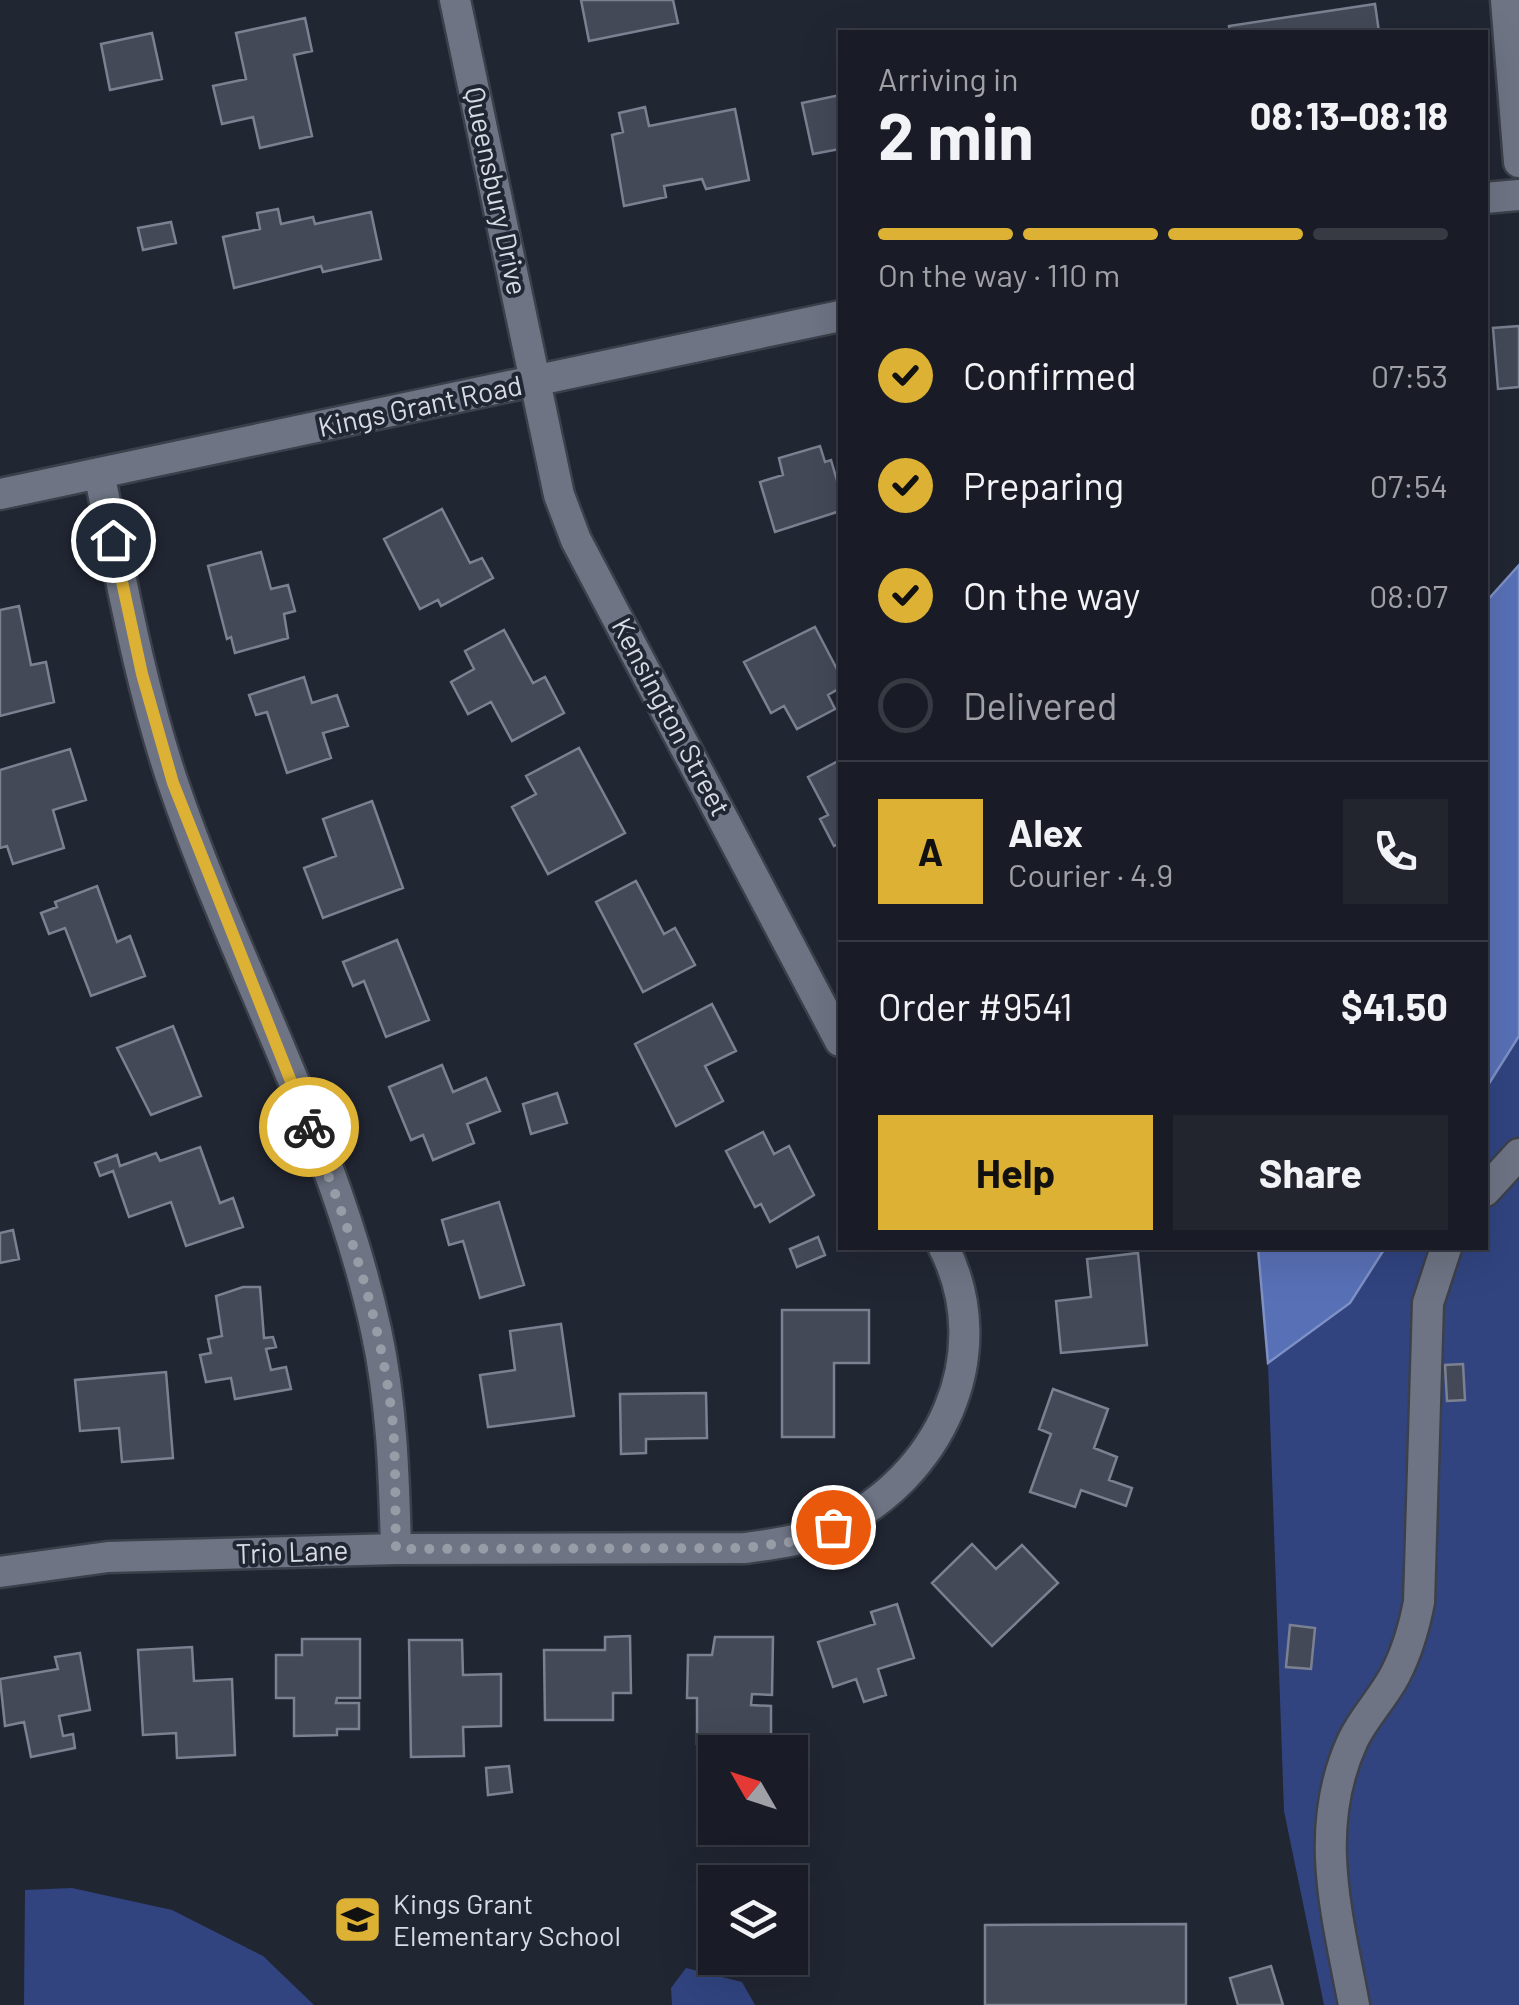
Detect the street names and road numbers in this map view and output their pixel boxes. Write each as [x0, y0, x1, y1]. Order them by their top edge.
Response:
street label: Queensbury Drive [458, 84, 536, 298]
street label: Kings Grant Road [315, 367, 525, 443]
street label: Kensington Street [605, 612, 738, 821]
street label: Trio Lane [235, 1532, 349, 1570]

